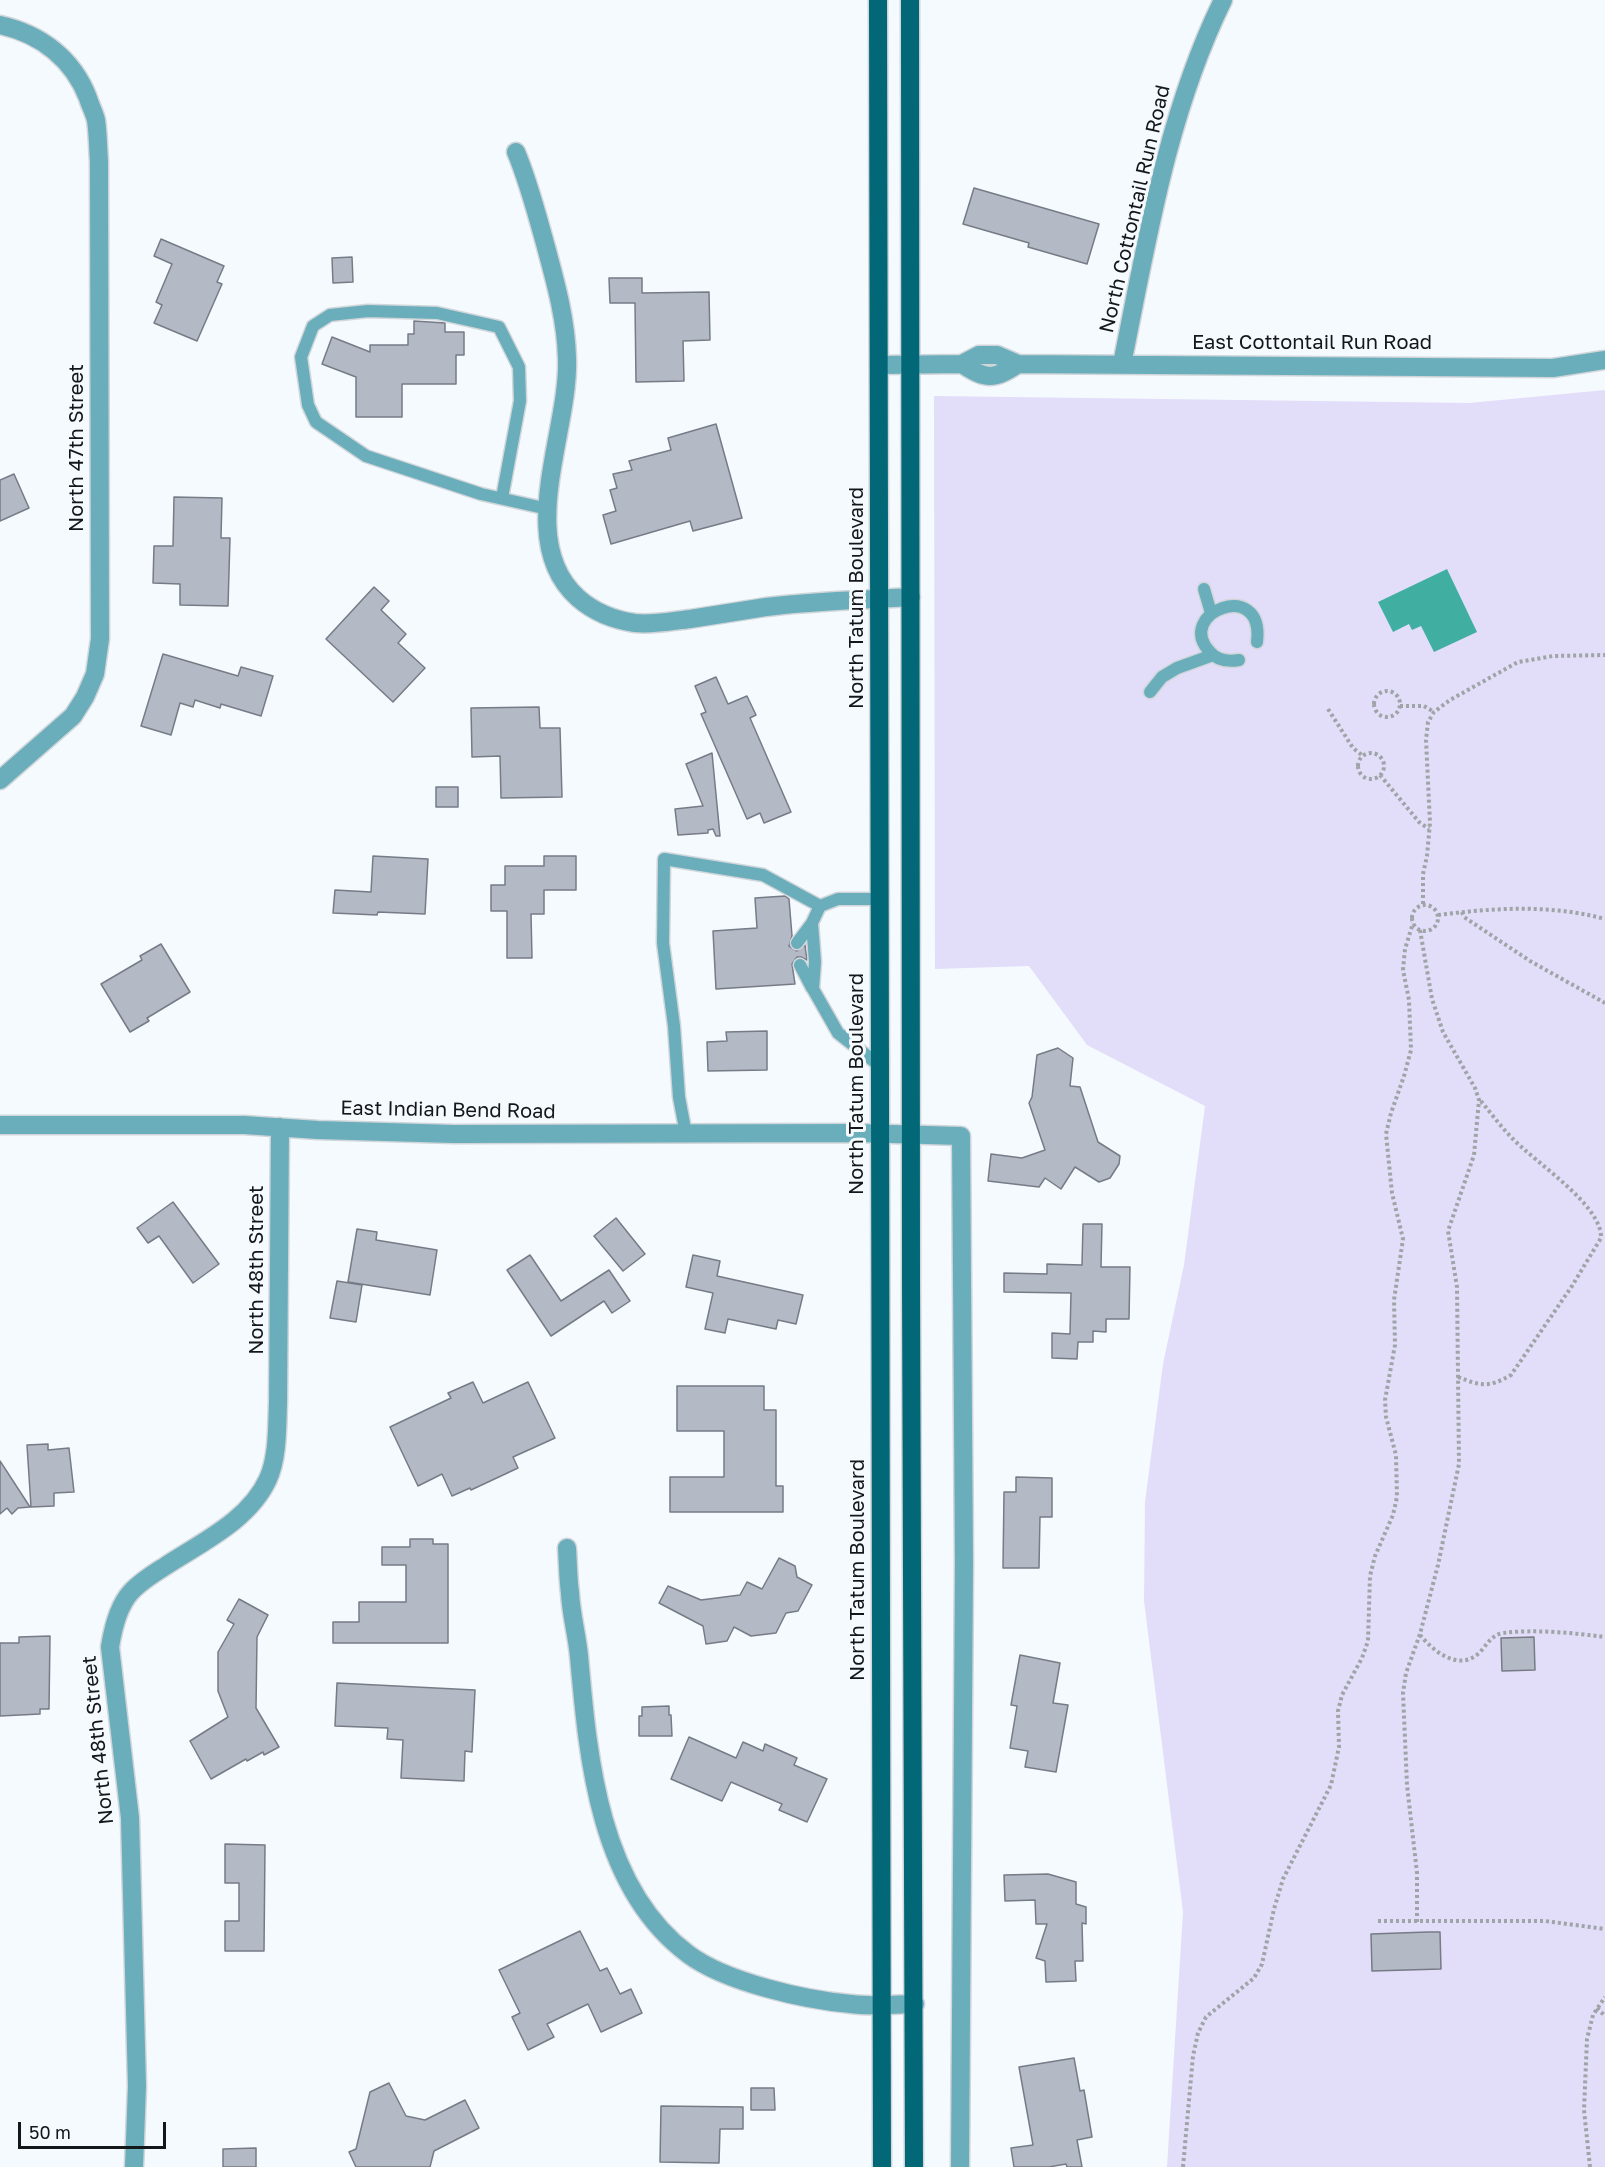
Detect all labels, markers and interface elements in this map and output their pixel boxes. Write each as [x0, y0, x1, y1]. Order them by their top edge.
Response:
street label: North Cottontail Run Road [1095, 83, 1175, 335]
street label: East Cottontail Run Road [1192, 331, 1432, 355]
street label: North 47th Street [65, 364, 89, 532]
street label: North Tatum Boulevard [845, 487, 869, 709]
street label: North Tatum Boulevard [845, 973, 869, 1195]
street label: East Indian Bend Road [340, 1096, 556, 1124]
street label: North 48th Street [245, 1185, 269, 1355]
street label: North Tatum Boulevard [846, 1459, 870, 1681]
street label: North 48th Street [77, 1654, 119, 1826]
scale bar [21, 2110, 170, 2148]
text: 50 m [29, 2121, 71, 2143]

